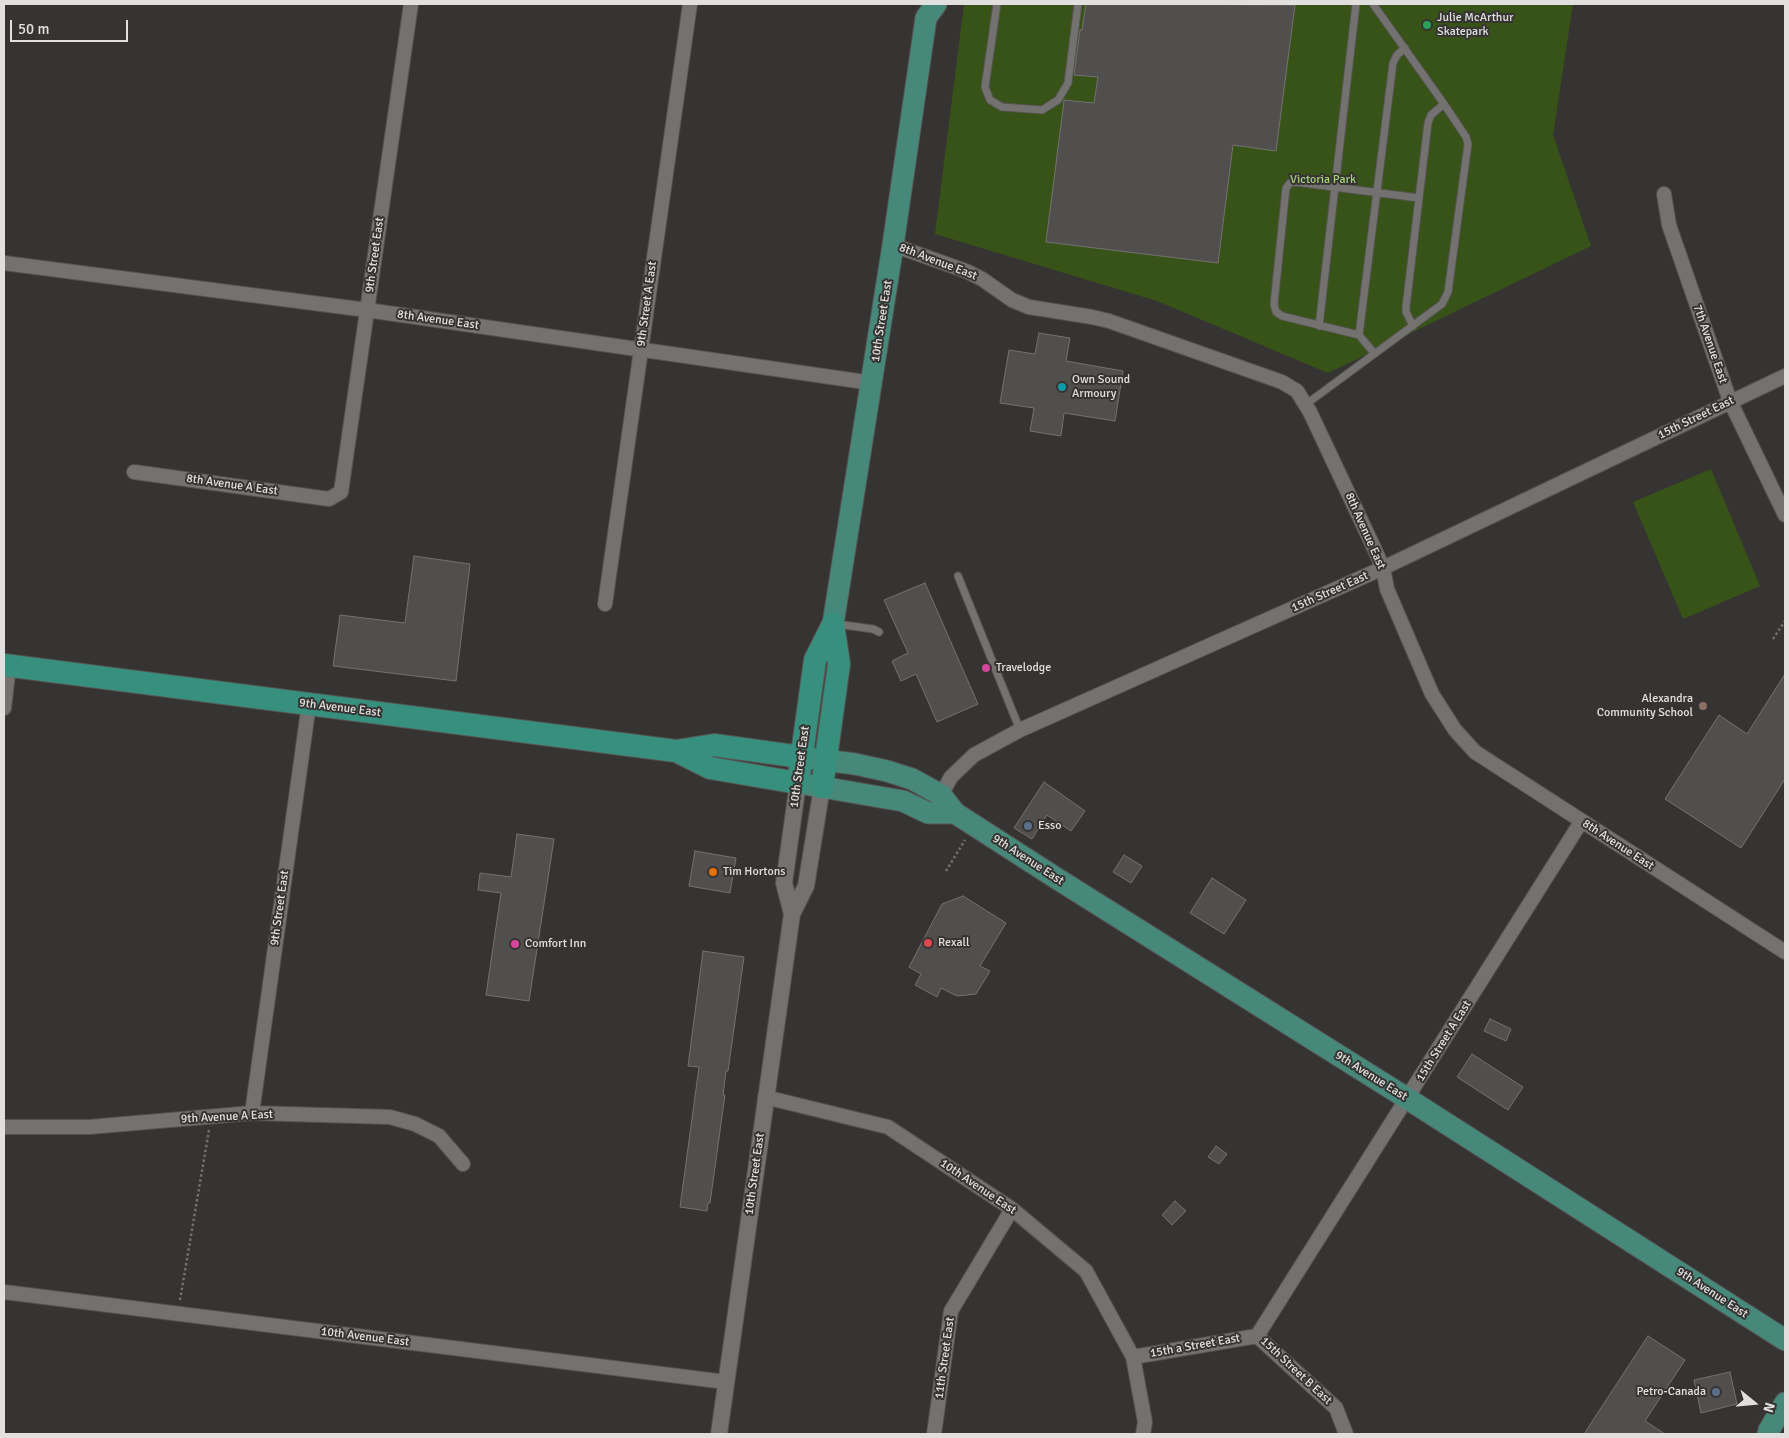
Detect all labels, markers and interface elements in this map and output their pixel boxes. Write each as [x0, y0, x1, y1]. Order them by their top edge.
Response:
scale bar [12, 10, 130, 42]
place label: Julie McArthur Skatepark [1437, 11, 1513, 39]
marker: Julie McArthur Skatepark [1421, 19, 1433, 31]
text: 50 m [18, 20, 49, 38]
park label: Victoria Park [1290, 173, 1356, 187]
street label: 9th Street East [363, 216, 387, 294]
street label: 8th Avenue East [897, 241, 979, 283]
street label: 9th Street A East [634, 260, 660, 348]
street label: 10th Street East [868, 279, 896, 363]
street label: 7th Avenue East [1690, 303, 1730, 385]
street label: 8th Avenue East [396, 307, 480, 333]
place label: Own Sound Armoury [1072, 373, 1130, 401]
marker: Own Sound Armoury [1056, 381, 1068, 393]
street label: 15th Street East [1656, 393, 1736, 443]
street label: 8th Avenue A East [185, 471, 279, 499]
street label: 8th Avenue East [1342, 490, 1388, 572]
street label: 15th Street East [1289, 569, 1371, 615]
place label: Travelodge [996, 661, 1051, 675]
marker: Travelodge [980, 662, 992, 674]
place label: Alexandra Community School [1597, 692, 1693, 720]
street label: 9th Avenue East [298, 696, 382, 720]
marker: Alexandra Community School [1697, 700, 1709, 712]
street label: 10th Street East [787, 725, 813, 809]
street label: 8th Avenue East [1580, 817, 1656, 873]
place label: Esso [1038, 819, 1062, 833]
marker: Esso [1022, 820, 1034, 832]
street label: 9th Avenue East [990, 832, 1066, 888]
place label: Tim Hortons [723, 865, 785, 879]
marker: Tim Hortons [707, 866, 719, 878]
street label: 9th Street East [268, 869, 292, 947]
place label: Rexall [938, 936, 970, 950]
place label: Comfort Inn [525, 937, 586, 951]
marker: Rexall [922, 937, 934, 949]
marker: Comfort Inn [509, 938, 521, 950]
street label: 15th Street A East [1413, 998, 1475, 1084]
street label: 9th Avenue East [1332, 1048, 1410, 1104]
street label: 9th Avenue A East [181, 1107, 273, 1127]
street label: 10th Street East [742, 1132, 768, 1216]
street label: 10th Avenue East [937, 1156, 1019, 1218]
street label: 9th Avenue East [1674, 1265, 1750, 1321]
street label: 11th Street East [932, 1316, 958, 1400]
street label: 10th Avenue East [320, 1324, 410, 1350]
street label: 15th a Street East [1149, 1331, 1241, 1361]
street label: 15th Street B East [1257, 1334, 1335, 1408]
north arrow [1729, 1378, 1779, 1428]
place label: Petro-Canada [1636, 1385, 1706, 1399]
marker: Petro-Canada [1710, 1386, 1722, 1398]
text: N [1759, 1400, 1778, 1415]

